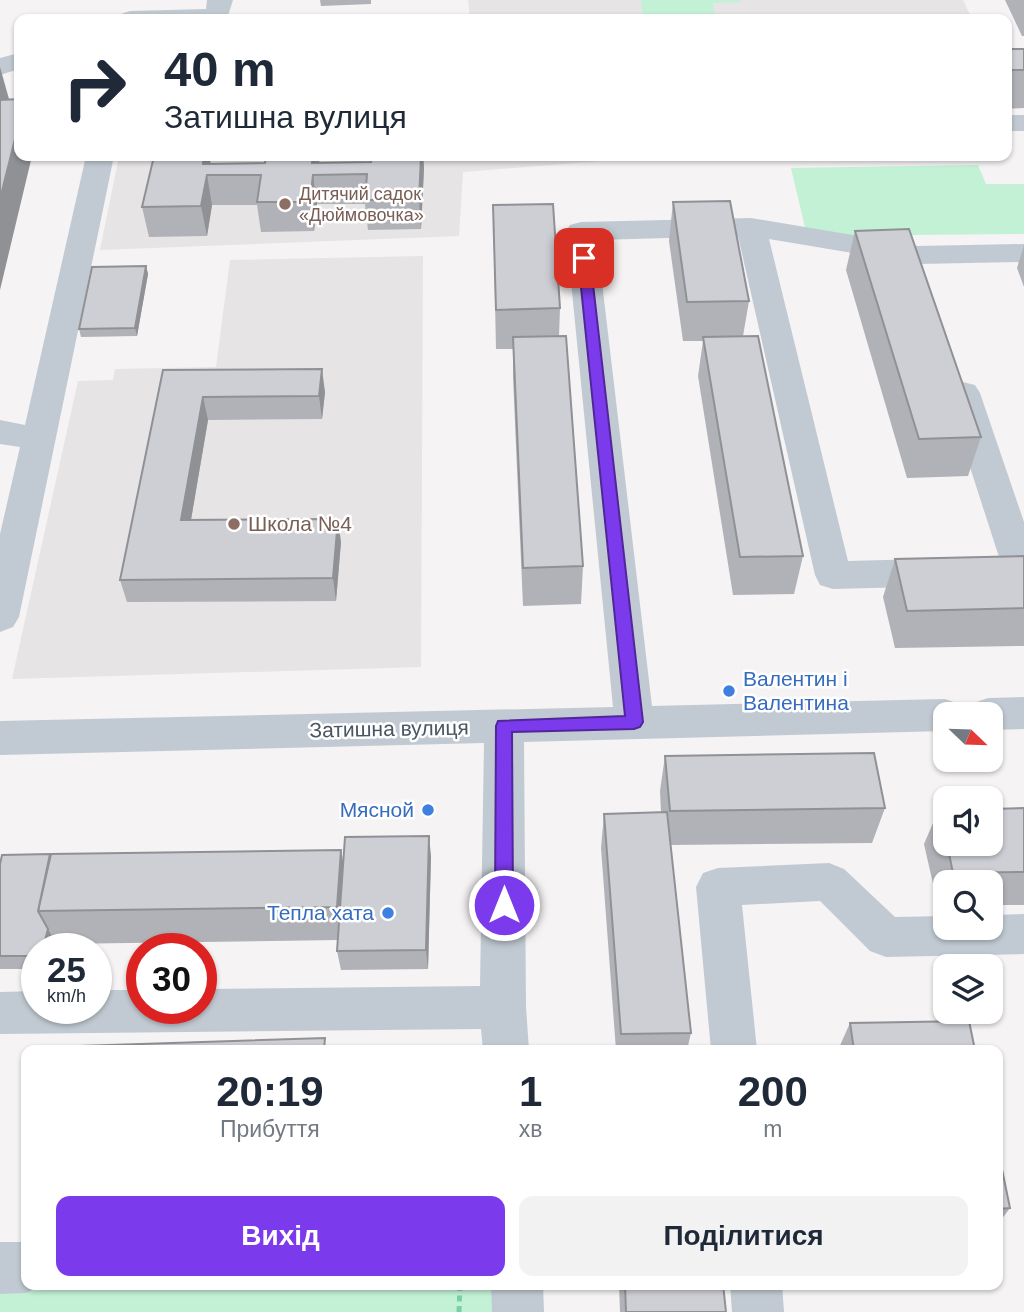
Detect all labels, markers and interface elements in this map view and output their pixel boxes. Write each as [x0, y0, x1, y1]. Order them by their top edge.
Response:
icon: right [49, 42, 140, 133]
text: 40 m [164, 42, 276, 96]
text: Затишна вулиця [164, 99, 407, 135]
place label: Дитячий садок «Дюймовочка» [299, 184, 424, 225]
marker: Дитячий садок «Дюймовочка» [277, 196, 293, 212]
pin [554, 228, 614, 288]
icon: arrive [565, 239, 603, 277]
place label: Школа №4 [248, 512, 352, 535]
marker: Школа №4 [226, 516, 242, 532]
place label: Валентин і Валентина [743, 667, 849, 714]
marker: Валентин і Валентина [721, 683, 737, 699]
north arrow [933, 702, 1003, 772]
map controls [933, 702, 1003, 1024]
street label: Затишна вулиця [309, 716, 469, 741]
button: sound [933, 786, 1003, 856]
place label: Мясной [340, 798, 414, 821]
marker: Мясной [420, 802, 436, 818]
position arrow [467, 868, 541, 942]
button: search [933, 870, 1003, 940]
place label: Тепла хата [267, 901, 374, 924]
marker: Тепла хата [380, 905, 396, 921]
speed limit sign: 30 [126, 933, 217, 1024]
text: 25 [47, 950, 86, 989]
button: layers [933, 954, 1003, 1024]
text: km/h [47, 986, 86, 1006]
text: 20:19 [216, 1068, 324, 1115]
text: 1 [519, 1068, 542, 1115]
text: 200 [738, 1068, 808, 1115]
text: Прибуття [220, 1116, 320, 1142]
text: хв [519, 1116, 543, 1142]
text: m [763, 1116, 782, 1142]
button: Вихід [56, 1196, 505, 1276]
button: Поділитися [519, 1196, 968, 1276]

